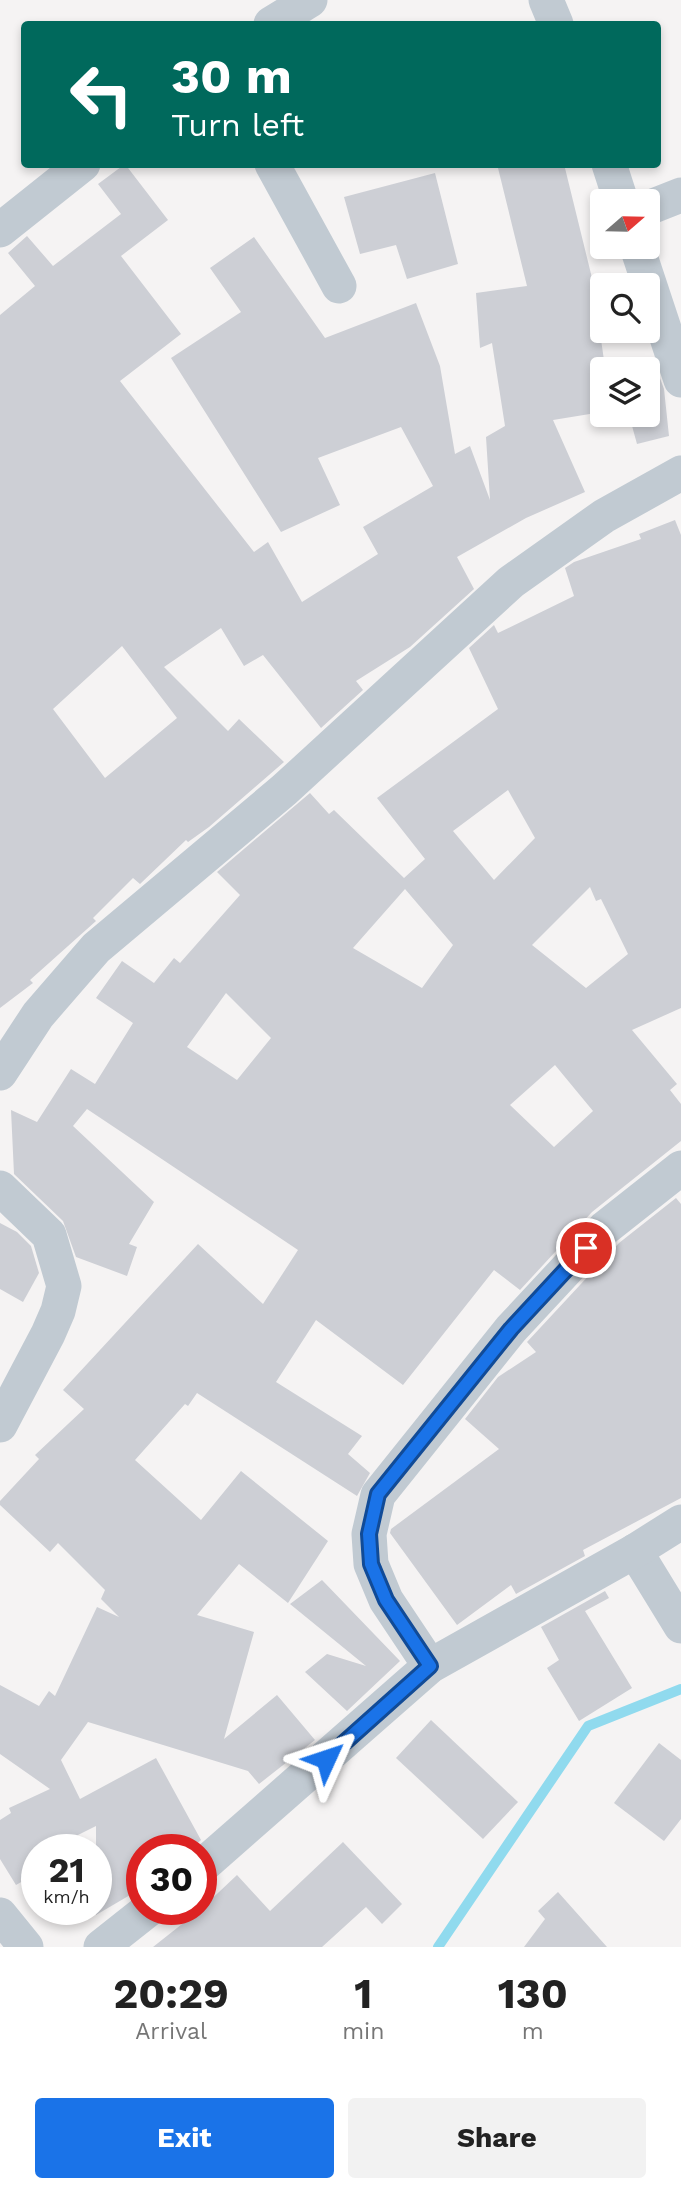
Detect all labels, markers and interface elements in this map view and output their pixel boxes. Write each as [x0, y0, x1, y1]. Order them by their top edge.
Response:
text: 30 m [171, 47, 292, 105]
icon: left [56, 49, 147, 140]
text: Turn left [171, 106, 304, 144]
north arrow [590, 189, 660, 259]
map controls [590, 189, 660, 427]
button: search [590, 273, 660, 343]
button: layers [590, 357, 660, 427]
pin [556, 1218, 616, 1278]
icon: arrive [567, 1229, 605, 1267]
position arrow [289, 1722, 363, 1796]
speed limit sign: 30 [126, 1834, 217, 1925]
text: 21 [49, 1849, 84, 1891]
text: km/h [43, 1886, 90, 1907]
text: 20:29 [113, 1969, 229, 2018]
text: 1 [354, 1969, 372, 2018]
text: 130 [498, 1969, 568, 2018]
text: Arrival [135, 2018, 207, 2045]
text: min [342, 2018, 384, 2045]
text: m [522, 2018, 544, 2045]
button: Exit [35, 2098, 334, 2178]
button: Share [348, 2098, 646, 2178]

